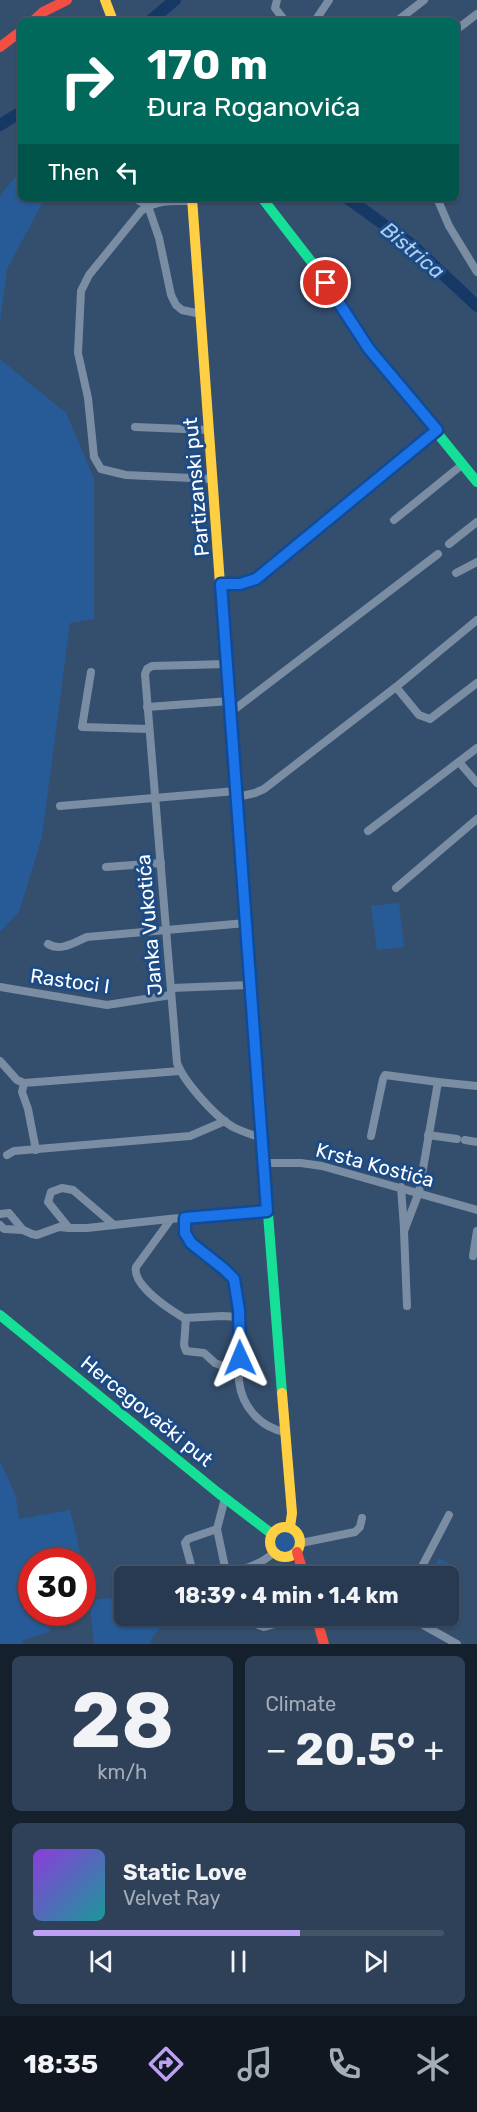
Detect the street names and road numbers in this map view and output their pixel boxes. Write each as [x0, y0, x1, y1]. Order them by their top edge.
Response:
street label: Partizanski put [178, 416, 214, 557]
street label: Janka Vukotića [131, 853, 167, 997]
street label: Rastoci I [29, 964, 111, 998]
street label: Krsta Kostića [313, 1138, 437, 1192]
street label: Hercegovački put [76, 1350, 218, 1472]

